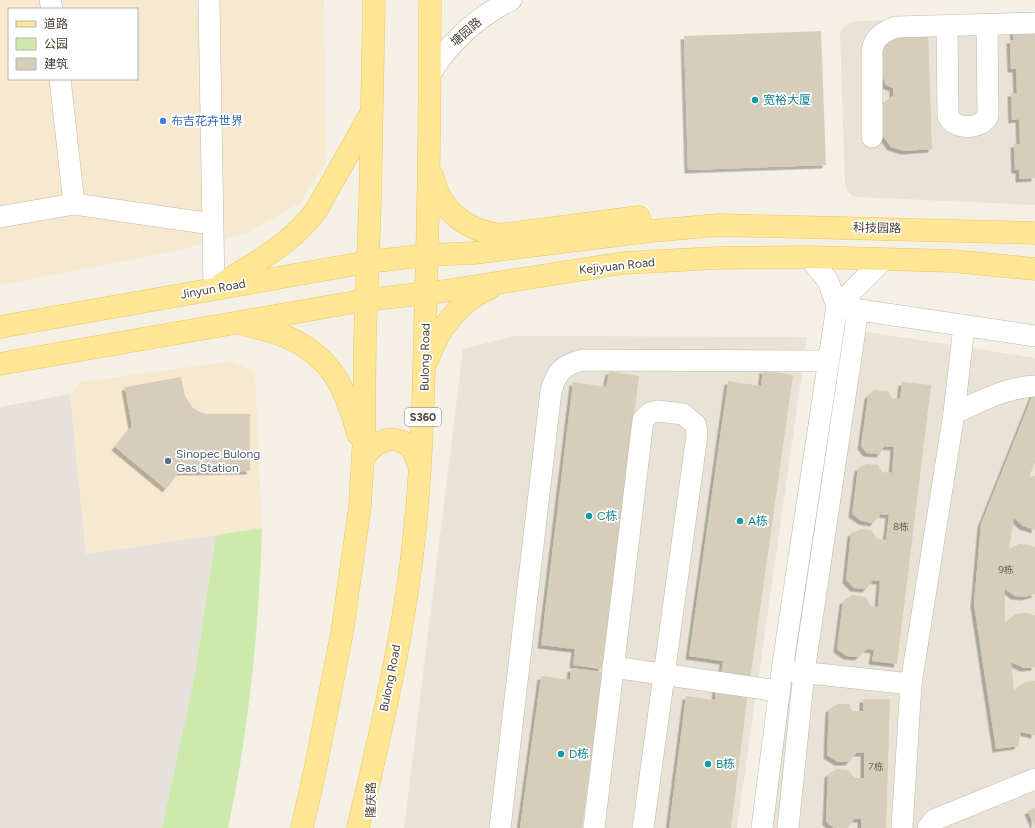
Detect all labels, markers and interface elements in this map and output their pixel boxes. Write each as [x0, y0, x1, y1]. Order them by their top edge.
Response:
legend [8, 8, 138, 80]
street label: 塘园路 [448, 15, 484, 49]
text: 道路 [44, 17, 68, 31]
text: 公园 [44, 37, 68, 51]
text: 建筑 [44, 57, 68, 71]
place label: 宽裕大厦 [763, 93, 811, 107]
marker: 宽裕大厦 [750, 95, 760, 105]
place label: 布吉花卉世界 [171, 114, 243, 128]
marker: 布吉花卉世界 [158, 116, 168, 126]
street label: 科技园路 [853, 221, 901, 235]
street label: Kejiyuan Road [578, 255, 656, 277]
street label: Jinyun Road [179, 276, 247, 302]
street label: Bulong Road [417, 323, 433, 391]
road number: S360 [405, 408, 441, 426]
place label: Sinopec Bulong Gas Station [176, 447, 260, 475]
marker: Sinopec Bulong Gas Station [163, 456, 173, 466]
place label: C栋 [597, 509, 618, 523]
marker: C栋 [584, 511, 594, 521]
place label: A栋 [748, 514, 768, 528]
marker: A栋 [735, 516, 745, 526]
house number: 8栋 [893, 520, 909, 533]
house number: 9栋 [998, 563, 1014, 576]
street label: Bulong Road [377, 643, 403, 713]
place label: D栋 [569, 747, 589, 761]
marker: D栋 [556, 749, 566, 759]
place label: B栋 [716, 757, 735, 771]
marker: B栋 [703, 759, 713, 769]
house number: 7栋 [868, 760, 884, 773]
street label: 隆庆路 [364, 782, 378, 818]

